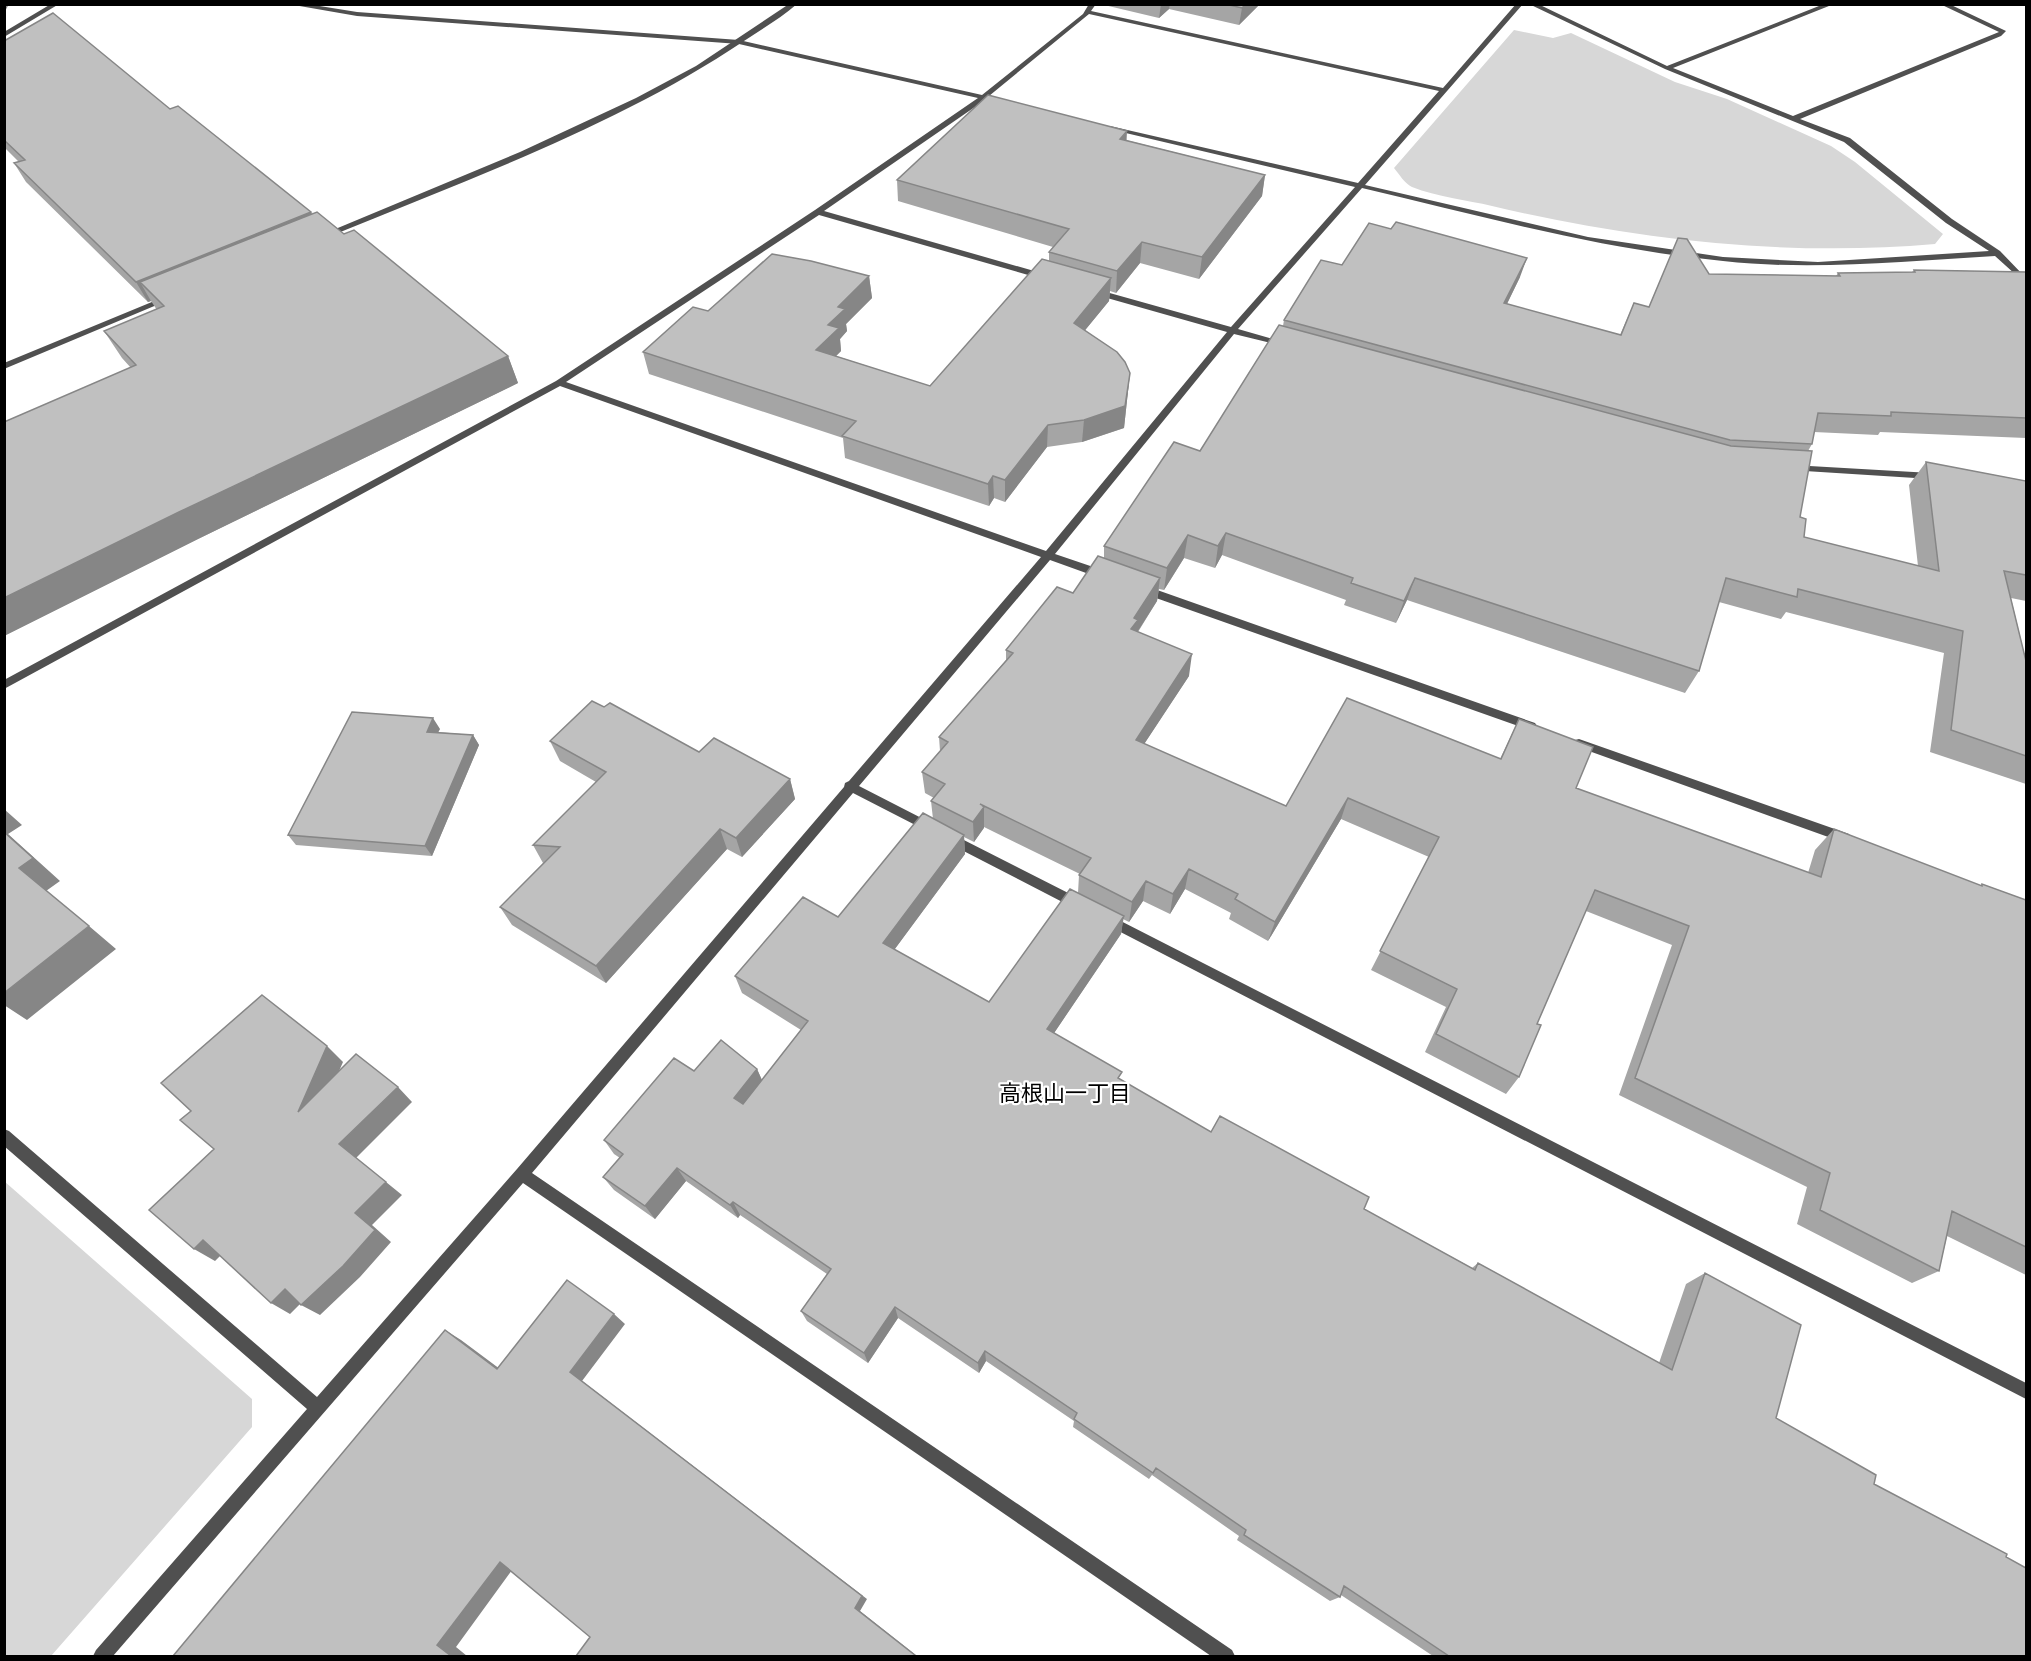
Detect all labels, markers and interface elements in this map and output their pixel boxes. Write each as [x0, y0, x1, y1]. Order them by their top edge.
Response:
district label: 高根山一丁目 [999, 1081, 1131, 1106]

